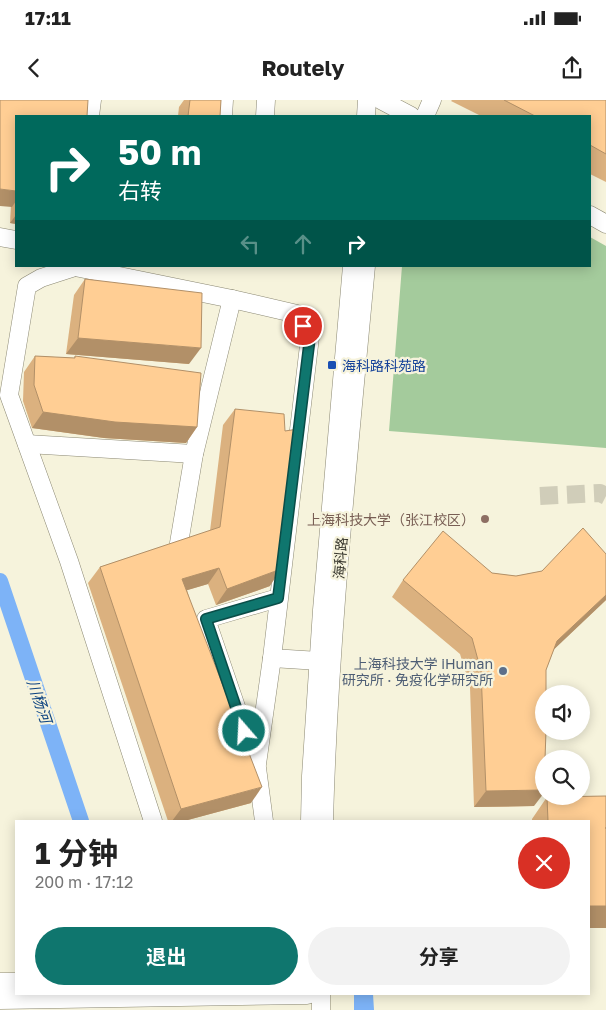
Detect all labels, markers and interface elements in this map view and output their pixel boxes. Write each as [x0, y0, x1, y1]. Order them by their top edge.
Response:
text: 17:11 [25, 6, 71, 29]
icon: back [20, 54, 48, 82]
text: Routely [261, 54, 345, 81]
icon: share [558, 54, 586, 82]
text: 50 m [118, 131, 201, 173]
icon: right [35, 135, 100, 200]
text: 右转 [118, 177, 162, 204]
icon: left [236, 230, 264, 258]
icon: ahead [289, 230, 317, 258]
icon: right [342, 230, 370, 258]
pin [282, 305, 324, 347]
icon: arrive [289, 312, 317, 340]
place label: 海科路科苑路 [342, 357, 426, 374]
marker: 海科路科苑路 [326, 359, 338, 371]
place label: 上海科技大学（张江校区） [307, 511, 475, 528]
marker: 上海科技大学（张江校区） [479, 513, 491, 525]
street label: 海科路 [330, 536, 350, 580]
place label: 上海科技大学 iHuman 研究所 · 免疫化学研究所 [342, 655, 493, 688]
marker: 上海科技大学 iHuman 研究所 · 免疫化学研究所 [497, 665, 509, 677]
water label: 川杨河 [24, 677, 57, 728]
map controls [535, 685, 590, 805]
button: sound [535, 685, 590, 740]
position arrow [217, 704, 269, 756]
button: search [535, 750, 590, 805]
text: 1 分钟 [35, 835, 118, 871]
button: close [518, 837, 570, 889]
text: 200 m · 17:12 [35, 872, 133, 892]
button: 退出 [35, 927, 298, 985]
button: 分享 [308, 927, 570, 985]

